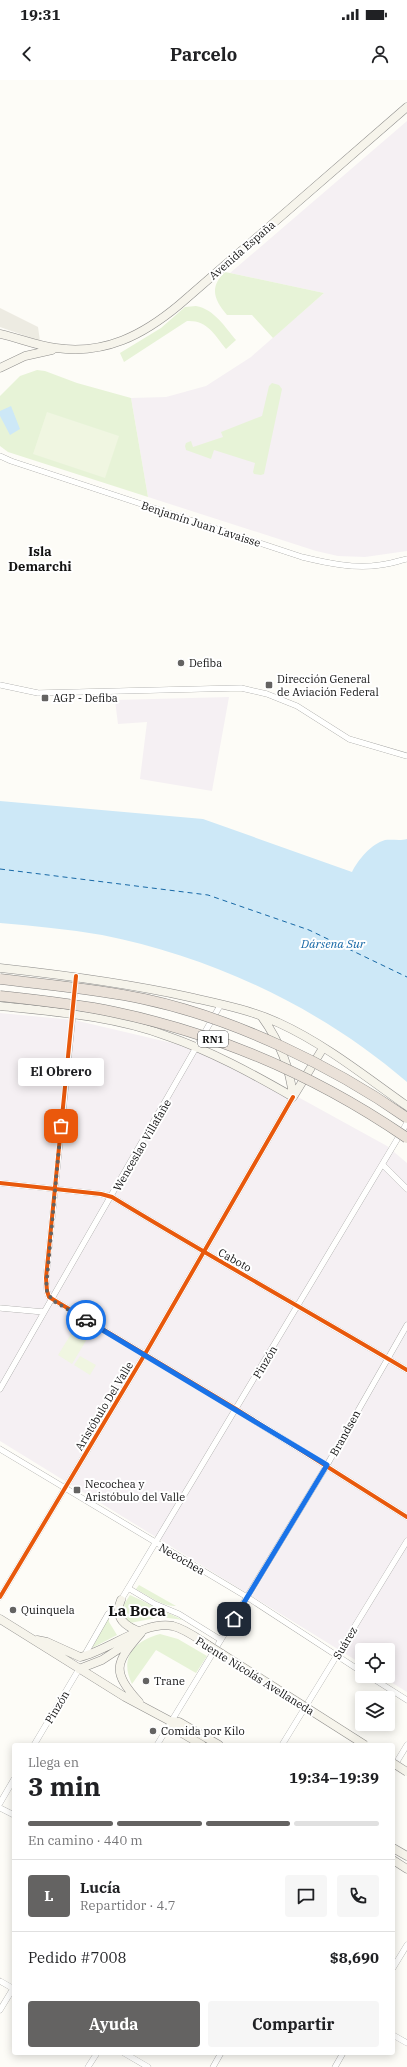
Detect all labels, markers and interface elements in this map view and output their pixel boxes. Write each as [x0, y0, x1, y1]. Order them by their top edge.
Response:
text: 19:31 [20, 5, 61, 24]
icon: back [16, 43, 38, 65]
text: Parcelo [170, 43, 237, 66]
icon: person [369, 43, 391, 65]
street label: Avenida España [206, 217, 278, 283]
street label: Benjamín Juan Lavaisse [140, 498, 263, 550]
district label: Isla Demarchi [8, 543, 72, 575]
place label: Defiba [189, 656, 222, 670]
marker: Defiba [176, 658, 186, 668]
place label: Dirección General de Aviación Federal [277, 672, 379, 699]
marker: Dirección General de Aviación Federal [264, 680, 274, 690]
place label: AGP - Defiba [53, 691, 118, 705]
marker: AGP - Defiba [40, 693, 50, 703]
water label: Dársena Sur [300, 936, 366, 951]
road number: RN1 [198, 1031, 228, 1047]
callout: El Obrero [18, 1058, 104, 1086]
text: El Obrero [30, 1063, 92, 1080]
street label: Wenceslao Villafañe [110, 1096, 174, 1193]
pin [44, 1109, 78, 1143]
icon: bag [50, 1115, 72, 1137]
street label: Caboto [216, 1245, 254, 1275]
courier [66, 1300, 106, 1340]
icon: car [75, 1309, 97, 1331]
street label: Pinzón [250, 1343, 280, 1381]
street label: Aristóbulo Del Valle [72, 1359, 136, 1453]
street label: Brandsen [327, 1408, 363, 1458]
place label: Necochea y Aristóbulo del Valle [85, 1477, 185, 1504]
marker: Necochea y Aristóbulo del Valle [72, 1485, 82, 1495]
street label: Necochea [156, 1540, 208, 1578]
district label: La Boca [108, 1601, 166, 1620]
pin [217, 1602, 251, 1636]
place label: Quinquela [21, 1603, 75, 1617]
marker: Quinquela [8, 1605, 18, 1615]
icon: home [223, 1608, 245, 1630]
street label: Suárez [330, 1624, 360, 1662]
street label: Puente Nicolás Avellaneda [193, 1634, 317, 1718]
map controls [355, 1643, 395, 1731]
button: locate [355, 1643, 395, 1683]
place label: Trane [154, 1674, 185, 1688]
marker: Trane [141, 1676, 151, 1686]
street label: Pinzón [42, 1688, 72, 1726]
button: layers [355, 1691, 395, 1731]
place label: Comida por Kilo [161, 1724, 245, 1738]
marker: Comida por Kilo [148, 1726, 158, 1736]
text: Llega en [28, 1754, 79, 1771]
text: 19:34–19:39 [289, 1768, 379, 1787]
text: 3 min [28, 1769, 101, 1803]
text: En camino · 440 m [28, 1832, 143, 1849]
button: chat [285, 1875, 327, 1917]
button: phone [337, 1875, 379, 1917]
text: Lucía [80, 1878, 121, 1897]
text: L [44, 1886, 54, 1905]
text: Repartidor · 4.7 [80, 1897, 176, 1914]
text: Pedido #7008 [28, 1948, 127, 1967]
text: $8,690 [330, 1948, 379, 1967]
button: Ayuda [28, 2001, 200, 2047]
button: Compartir [208, 2001, 379, 2047]

